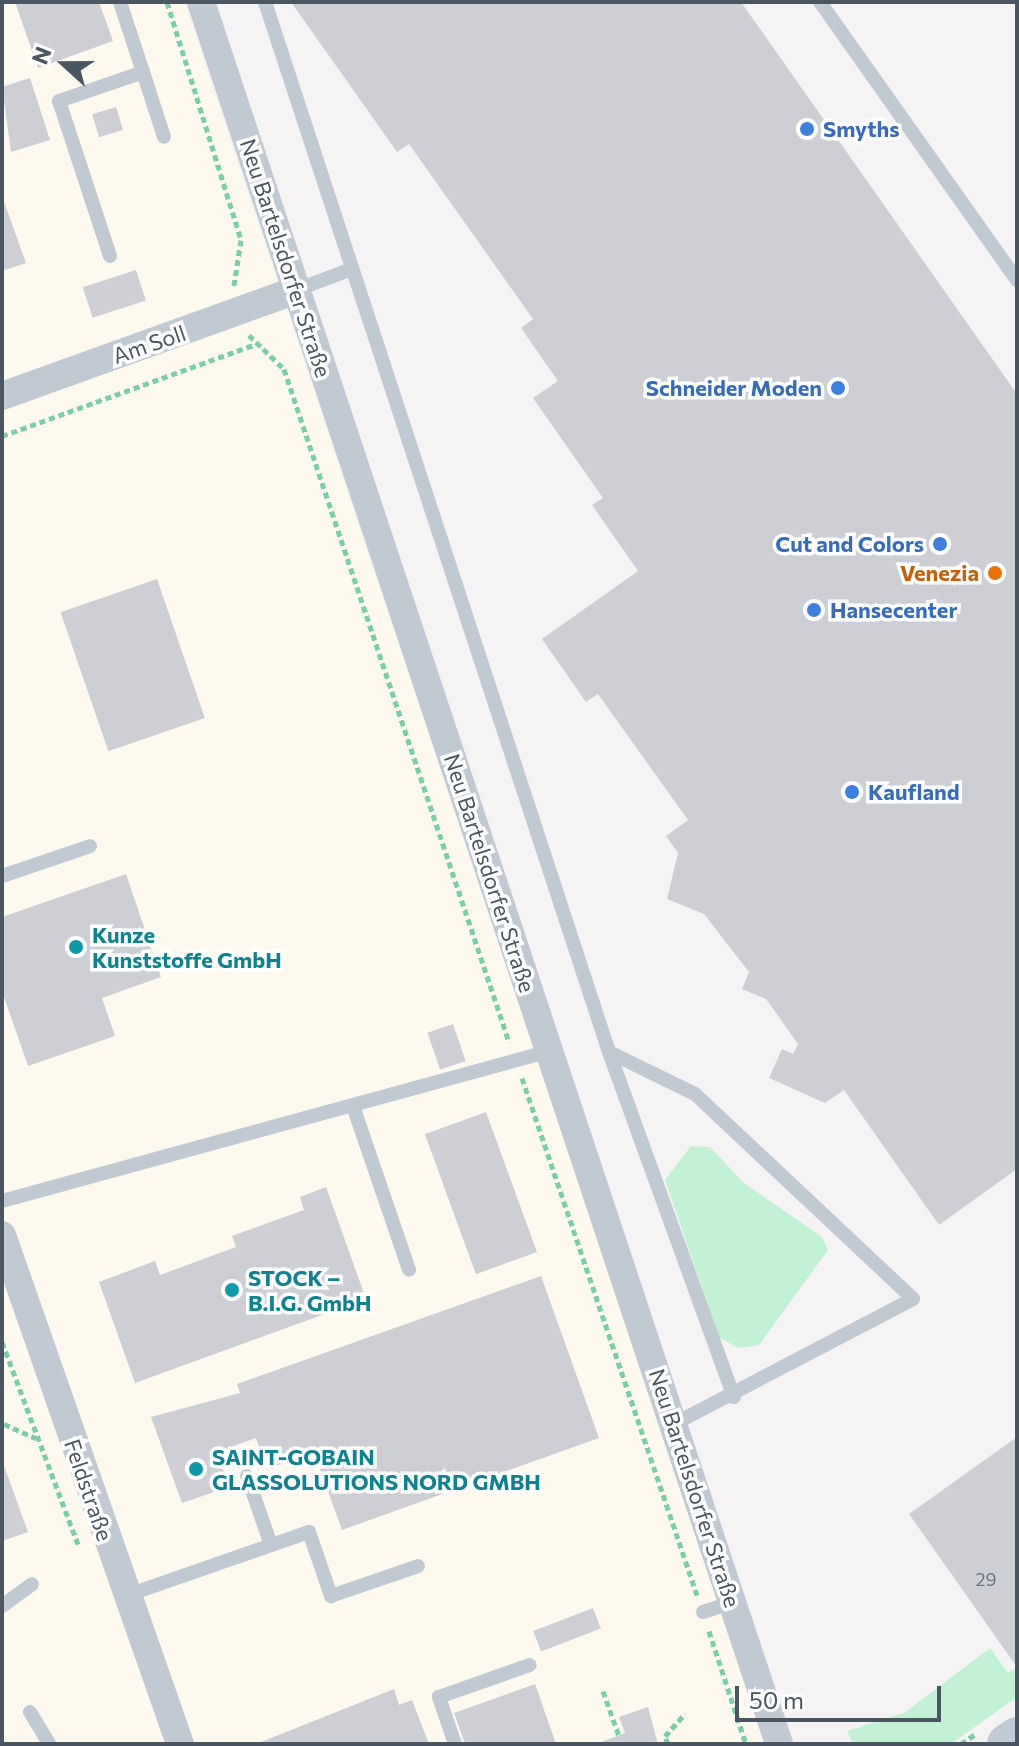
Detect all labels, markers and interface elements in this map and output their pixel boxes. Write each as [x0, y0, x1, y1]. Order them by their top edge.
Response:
north arrow [24, 24, 104, 104]
text: N [26, 43, 57, 68]
place label: Smyths [823, 116, 899, 142]
marker: Smyths [798, 120, 816, 138]
street label: Neu Bartelsdorfer Straße [235, 135, 337, 381]
street label: Am Soll [109, 319, 189, 369]
place label: Schneider Moden [646, 375, 822, 401]
marker: Schneider Moden [829, 379, 847, 397]
place label: Cut and Colors [775, 531, 924, 557]
marker: Cut and Colors [931, 535, 949, 553]
place label: Venezia [900, 560, 979, 586]
marker: Venezia [986, 564, 1004, 582]
place label: Hansecenter [830, 597, 957, 623]
marker: Hansecenter [805, 601, 823, 619]
street label: Neu Bartelsdorfer Straße [439, 750, 541, 996]
place label: Kaufland [868, 779, 960, 805]
marker: Kaufland [843, 783, 861, 801]
place label: Kunze Kunststoffe GmbH [92, 921, 282, 972]
marker: Kunze Kunststoffe GmbH [67, 938, 85, 956]
place label: STOCK – B.I.G. GmbH [248, 1264, 371, 1316]
marker: STOCK – B.I.G. GmbH [223, 1281, 241, 1299]
street label: Neu Bartelsdorfer Straße [644, 1365, 746, 1611]
street label: Feldstraße [59, 1436, 119, 1544]
place label: SAINT-GOBAIN GLASSOLUTIONS NORD GMBH [212, 1443, 541, 1494]
marker: SAINT-GOBAIN GLASSOLUTIONS NORD GMBH [187, 1460, 205, 1478]
house number: 29 [976, 1568, 996, 1590]
scale bar [739, 1670, 945, 1720]
text: 50 m [749, 1685, 804, 1714]

